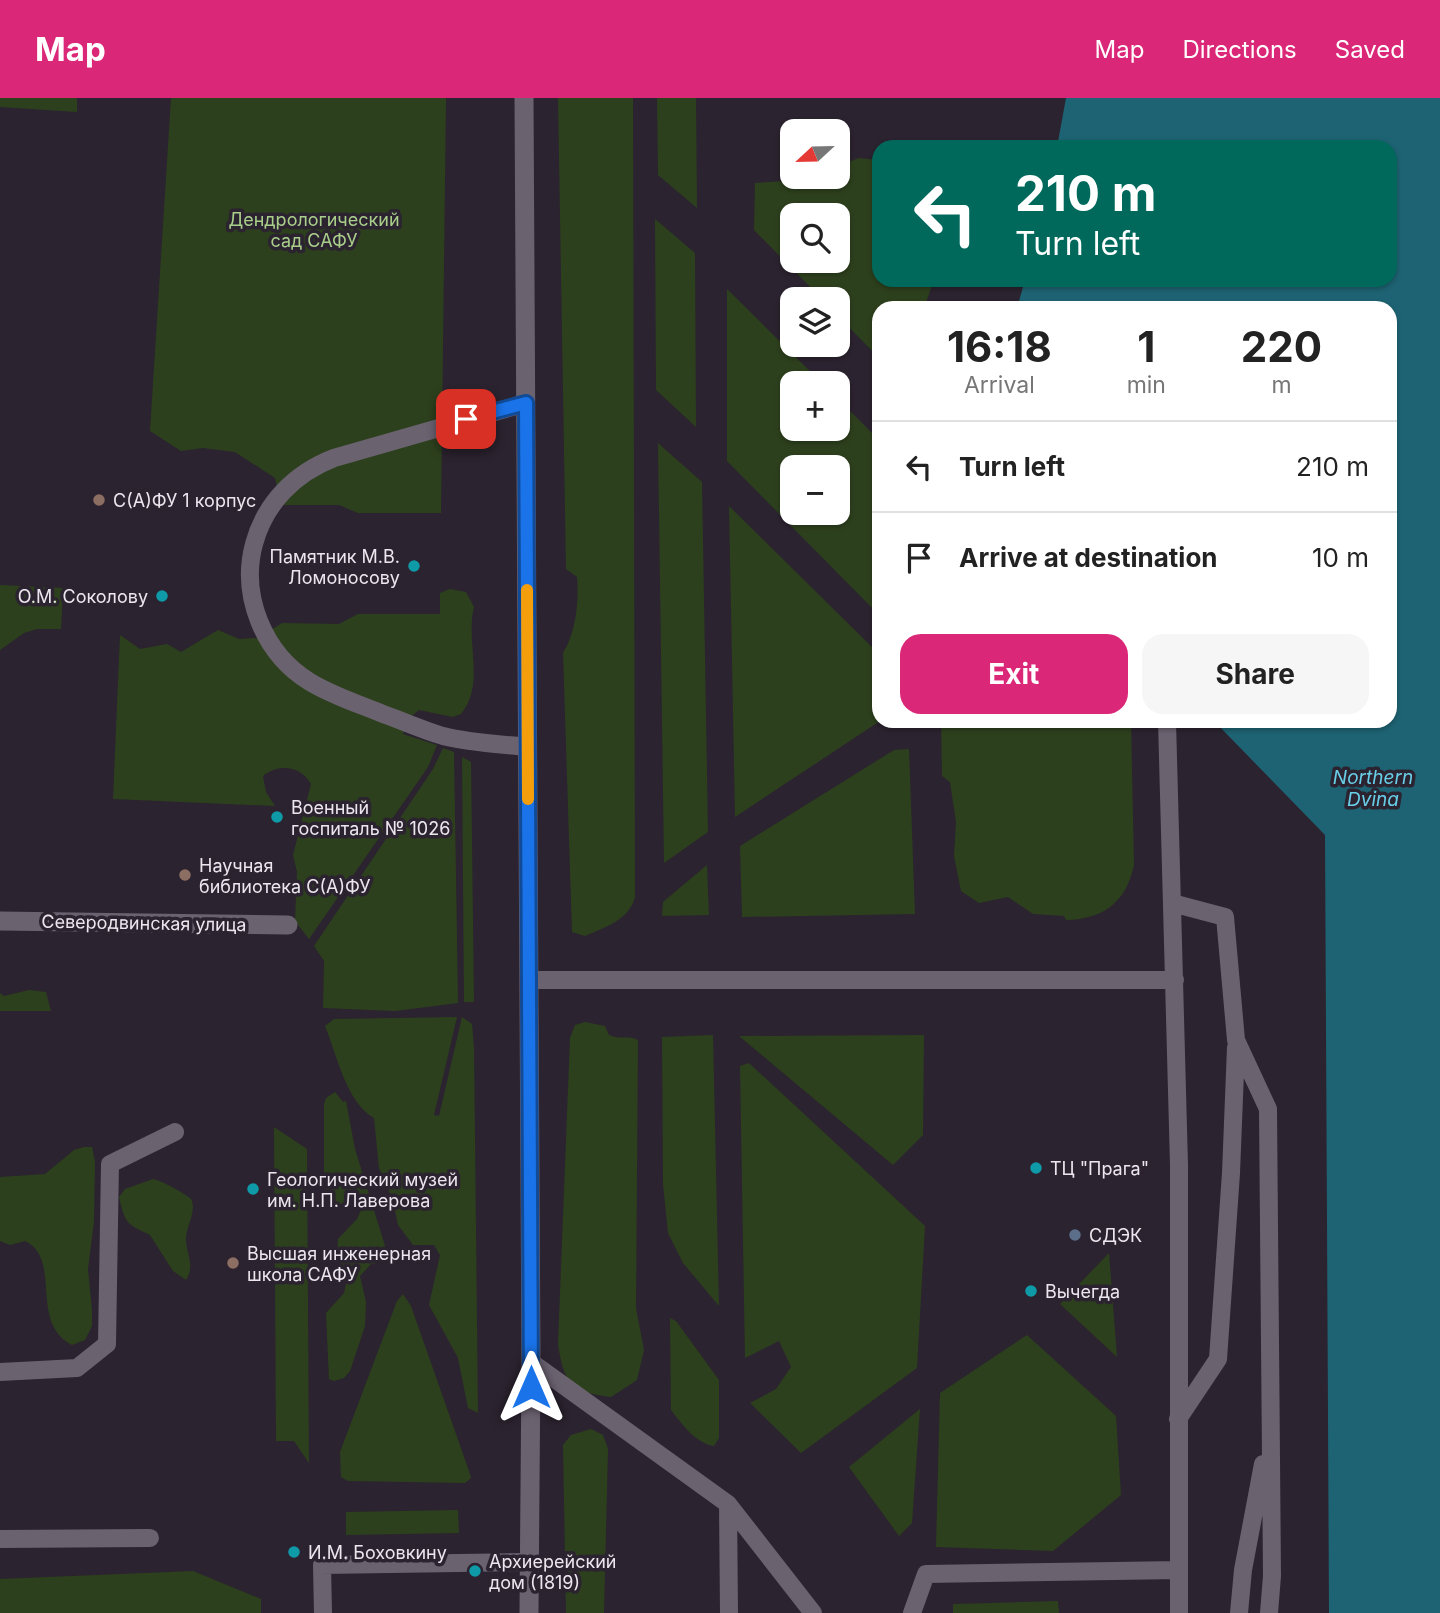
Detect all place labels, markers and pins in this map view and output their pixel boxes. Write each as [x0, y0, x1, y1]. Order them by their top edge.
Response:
pin [436, 389, 496, 449]
place label: С(А)ФУ 1 корпус [113, 490, 256, 511]
marker: С(А)ФУ 1 корпус [91, 492, 107, 508]
place label: Памятник М.В. Ломоносову [270, 546, 400, 588]
marker: Памятник М.В. Ломоносову [406, 558, 422, 574]
place label: О.М. Соколову [18, 586, 148, 607]
marker: О.М. Соколову [154, 588, 170, 604]
place label: Военный госпиталь № 1026 [291, 797, 450, 839]
marker: Военный госпиталь № 1026 [269, 809, 285, 825]
place label: Научная библиотека С(А)ФУ [199, 855, 371, 897]
marker: Научная библиотека С(А)ФУ [177, 867, 193, 883]
place label: ТЦ "Прага" [1050, 1158, 1149, 1179]
marker: ТЦ "Прага" [1028, 1160, 1044, 1176]
place label: Геологический музей им. Н.П. Лаверова [267, 1169, 458, 1211]
marker: Геологический музей им. Н.П. Лаверова [245, 1181, 261, 1197]
place label: СДЭК [1089, 1225, 1142, 1246]
marker: СДЭК [1067, 1227, 1083, 1243]
place label: Высшая инженерная школа САФУ [247, 1243, 431, 1285]
marker: Высшая инженерная школа САФУ [225, 1255, 241, 1271]
place label: Вычегда [1045, 1281, 1120, 1302]
marker: Вычегда [1023, 1283, 1039, 1299]
place label: И.М. Боховкину [308, 1542, 447, 1563]
marker: И.М. Боховкину [286, 1544, 302, 1560]
place label: Архиерейский дом (1819) [489, 1551, 617, 1593]
marker: Архиерейский дом (1819) [467, 1563, 483, 1579]

